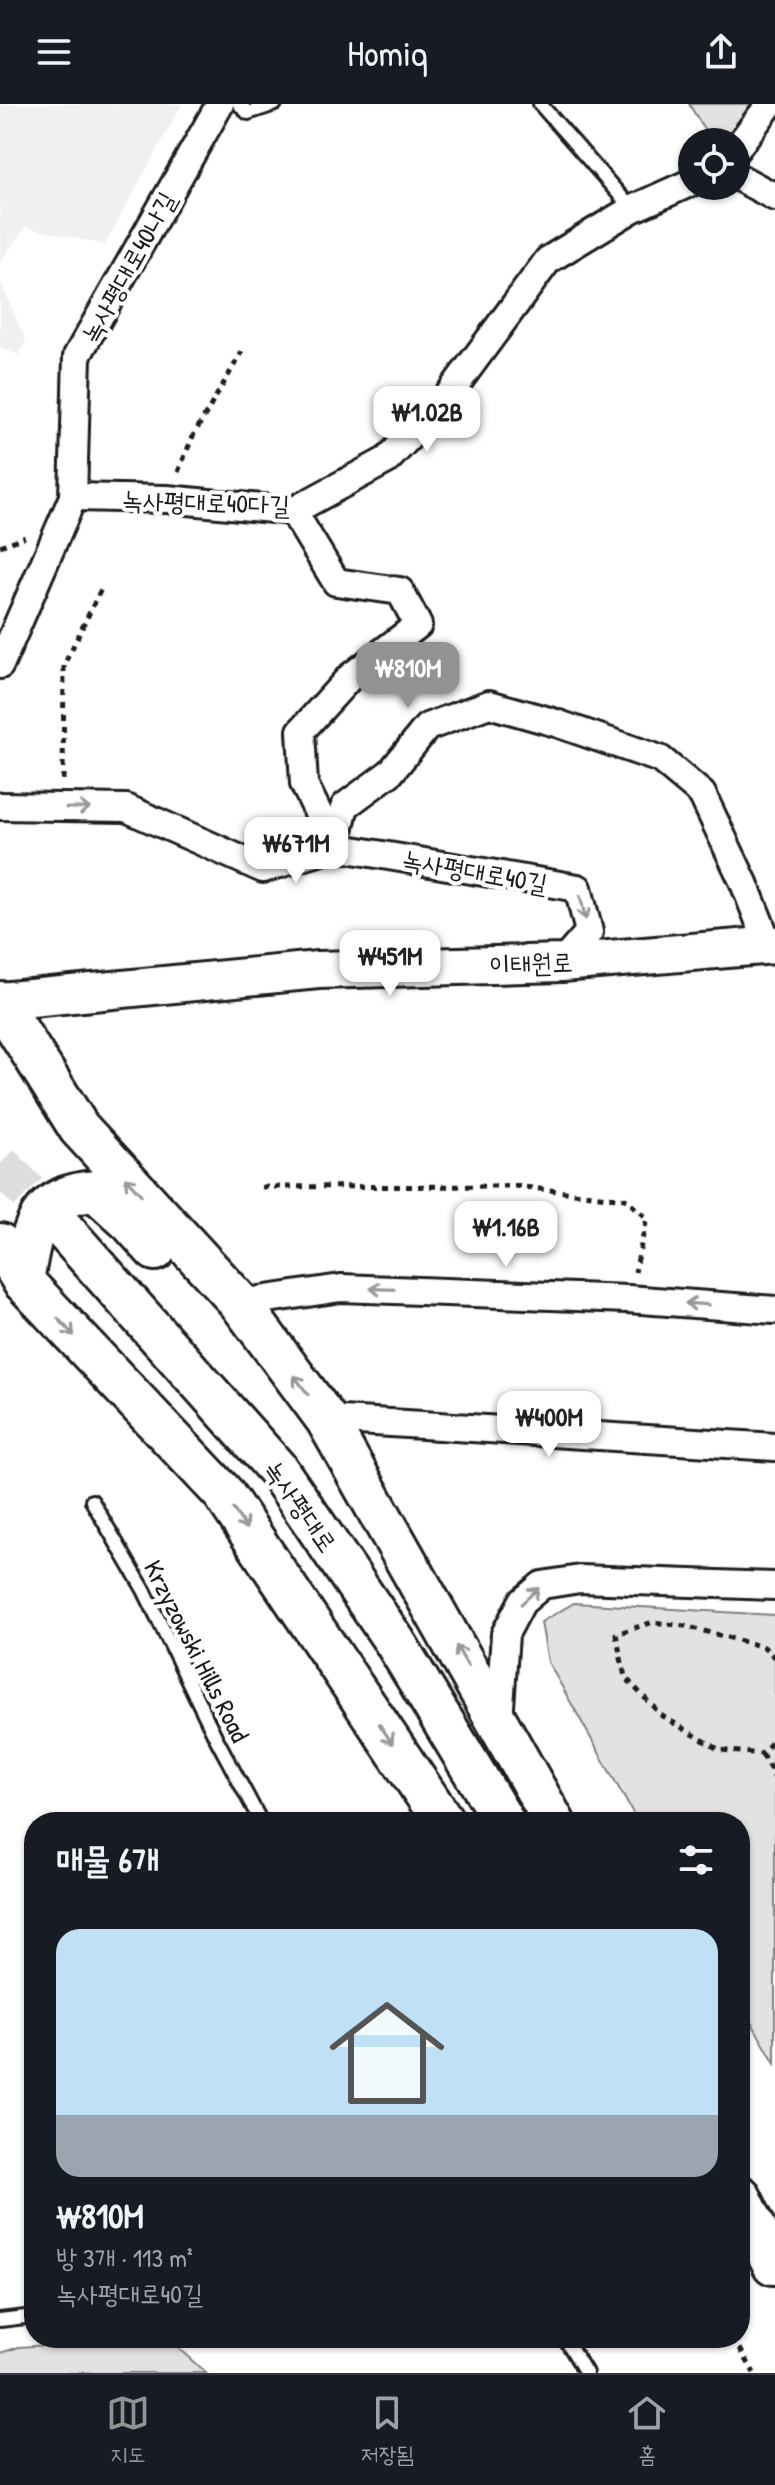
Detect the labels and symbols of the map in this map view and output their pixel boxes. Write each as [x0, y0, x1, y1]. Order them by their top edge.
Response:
street label: 녹사평대로40나길 [72, 185, 184, 349]
pin: ₩1.02B [362, 386, 492, 454]
street label: 녹사평대로40다길 [122, 482, 291, 522]
pin: ₩810M [352, 642, 464, 710]
one-way arrow [64, 800, 91, 816]
pin: ₩671M [240, 817, 352, 885]
street label: 녹사평대로40길 [400, 841, 550, 901]
one-way arrow [577, 894, 592, 920]
pin: ₩451M [334, 930, 446, 998]
street label: 이태원로 [489, 944, 573, 982]
one-way arrow [124, 1177, 143, 1197]
pin: ₩1.16B [441, 1201, 571, 1269]
one-way arrow [369, 1282, 396, 1297]
one-way arrow [684, 1296, 711, 1311]
one-way arrow [56, 1317, 75, 1337]
one-way arrow [292, 1374, 309, 1396]
pin: ₩400M [493, 1391, 605, 1459]
street label: 녹사평대로 [257, 1453, 345, 1559]
one-way arrow [232, 1507, 249, 1529]
street label: Krzyzowski Hills Road [136, 1554, 258, 1748]
one-way arrow [520, 1586, 540, 1605]
one-way arrow [454, 1645, 470, 1668]
one-way arrow [378, 1723, 394, 1745]

